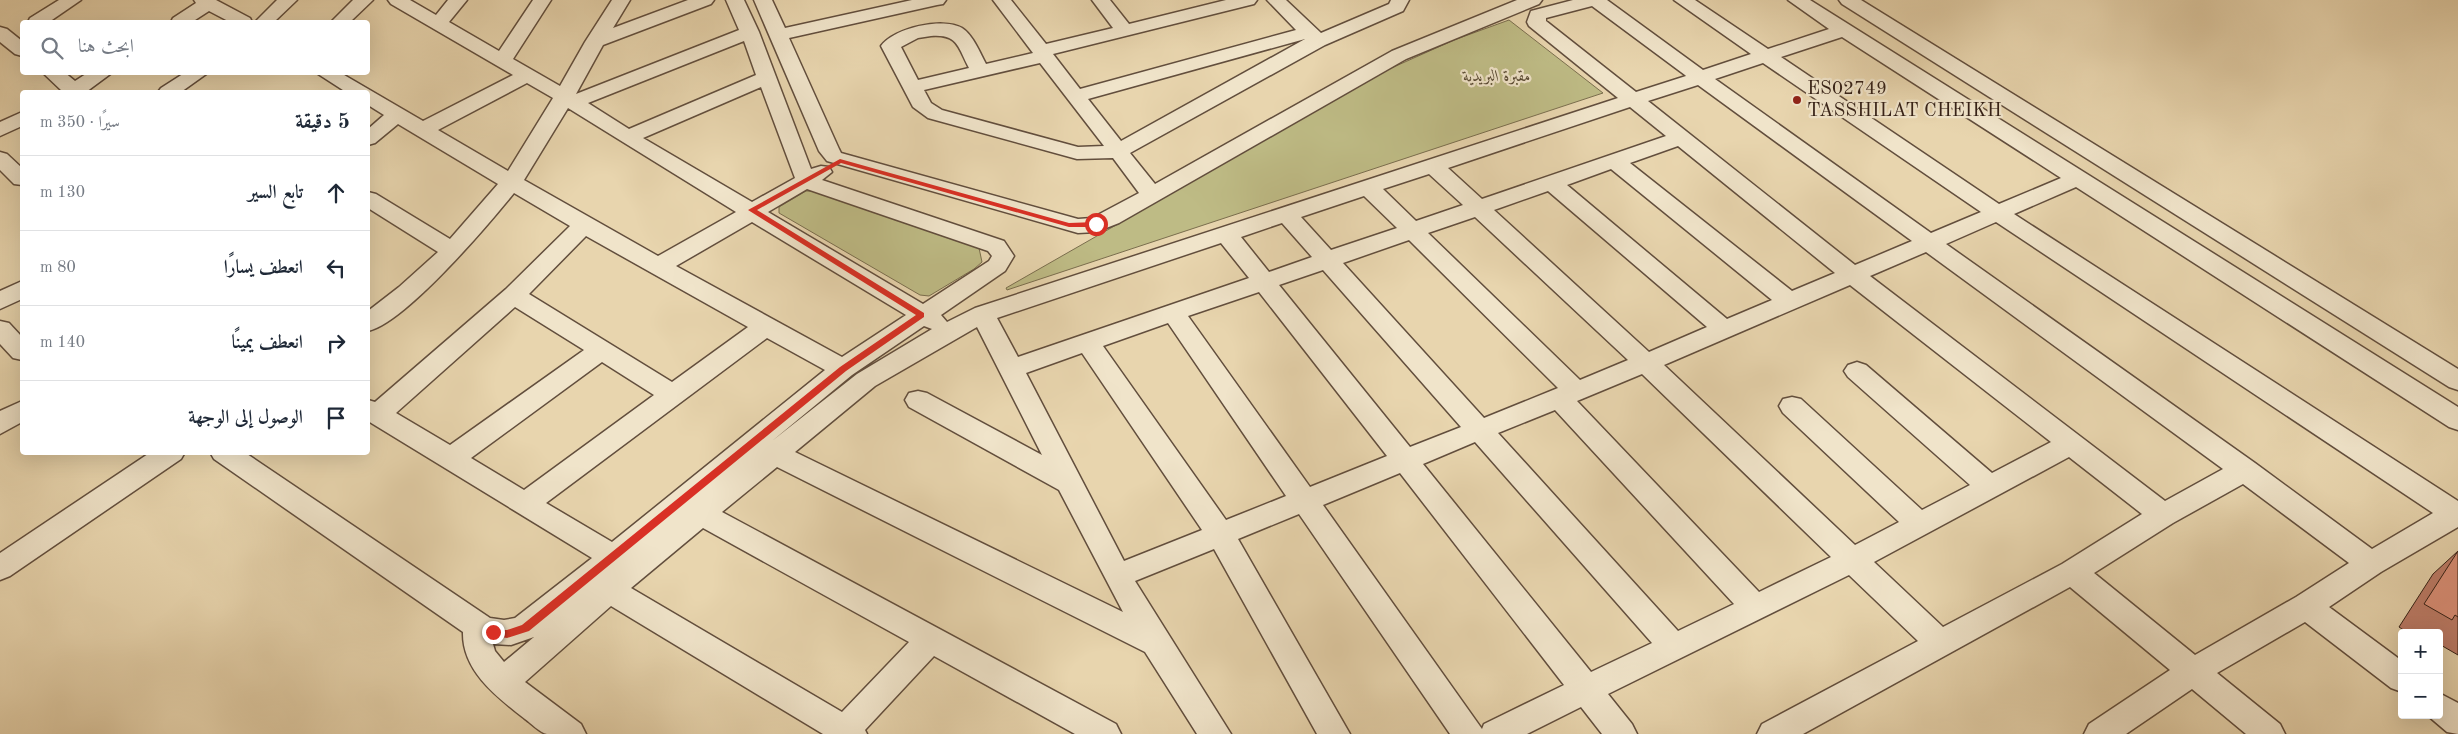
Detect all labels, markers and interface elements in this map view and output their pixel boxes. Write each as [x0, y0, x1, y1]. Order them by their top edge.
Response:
search box [20, 20, 370, 75]
icon: search [38, 34, 66, 62]
text: ابحث هنا [78, 38, 134, 57]
park label: مقبرة البريدية [1461, 69, 1531, 86]
place label: ES02749 TASSHILAT CHEIKH [1807, 80, 2002, 121]
marker: ES02749 TASSHILAT CHEIKH [1791, 94, 1803, 106]
text: 5 دقيقة [295, 112, 350, 133]
text: سيرًا · 350 m [40, 115, 120, 131]
icon: ahead [322, 179, 350, 207]
text: تابع السير [248, 184, 303, 203]
text: 130 m [40, 185, 85, 201]
route start [1085, 213, 1108, 236]
icon: left [322, 254, 350, 282]
text: انعطف يسارًا [224, 259, 303, 278]
text: 80 m [40, 260, 76, 276]
icon: right [322, 329, 350, 357]
text: انعطف يمينًا [231, 334, 303, 353]
text: 140 m [40, 335, 85, 351]
icon: arrive [322, 404, 350, 432]
text: الوصول إلى الوجهة [188, 409, 303, 428]
route end [482, 621, 505, 644]
map controls [2398, 629, 2443, 719]
button: + [2398, 629, 2443, 674]
button: − [2398, 674, 2443, 719]

